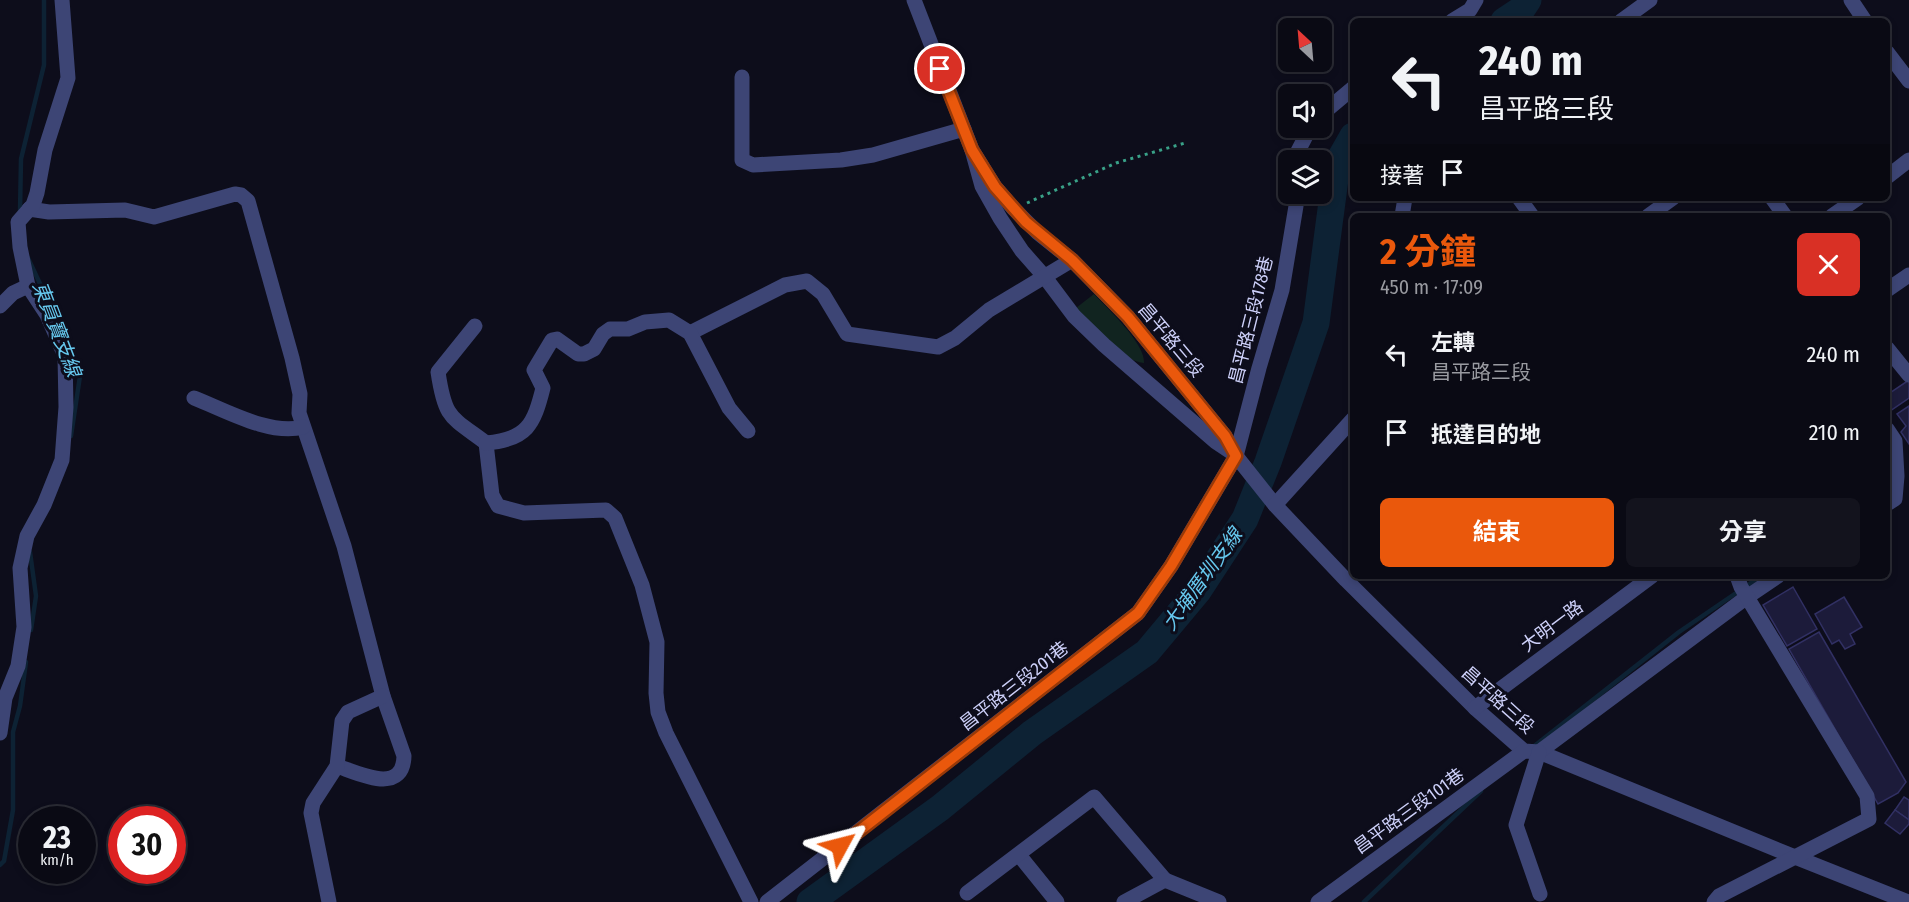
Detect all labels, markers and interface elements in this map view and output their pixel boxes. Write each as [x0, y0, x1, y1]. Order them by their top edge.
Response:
north arrow [1278, 18, 1332, 72]
map controls [1278, 18, 1332, 204]
text: 240 m [1479, 36, 1583, 86]
icon: left [1380, 42, 1458, 120]
pin [914, 43, 965, 94]
icon: arrive [923, 52, 956, 85]
button: sound [1278, 84, 1332, 138]
text: 昌平路三段 [1479, 93, 1614, 125]
button: layers [1278, 150, 1332, 204]
icon: arrive [1436, 156, 1469, 189]
text: 接著 [1380, 162, 1424, 189]
text: 2 分鐘 [1380, 230, 1476, 274]
button: close [1797, 233, 1860, 296]
street label: 昌平路三段178巷 [1224, 254, 1278, 386]
text: 450 m · 17:09 [1380, 275, 1483, 299]
water label: 東員寶支線 [28, 278, 87, 382]
street label: 昌平路三段 [1134, 298, 1208, 382]
text: 左轉 [1431, 329, 1475, 356]
icon: left [1380, 338, 1413, 371]
text: 240 m [1807, 341, 1860, 368]
text: 昌平路三段 [1431, 360, 1531, 384]
icon: arrive [1380, 416, 1413, 449]
text: 210 m [1809, 419, 1860, 446]
text: 抵達目的地 [1431, 421, 1541, 448]
button: 結束 [1380, 498, 1614, 567]
button: 分享 [1626, 498, 1860, 567]
water label: 大埔厝圳支線 [1157, 522, 1248, 635]
street label: 大明一路 [1517, 596, 1587, 656]
street label: 昌平路三段201巷 [955, 637, 1073, 735]
street label: 昌平路三段 [1457, 662, 1539, 738]
street label: 昌平路三段101巷 [1350, 764, 1468, 858]
speed limit sign: 30 [108, 806, 186, 884]
position arrow [808, 814, 872, 878]
text: 23 [43, 820, 71, 856]
text: km/h [40, 851, 74, 869]

